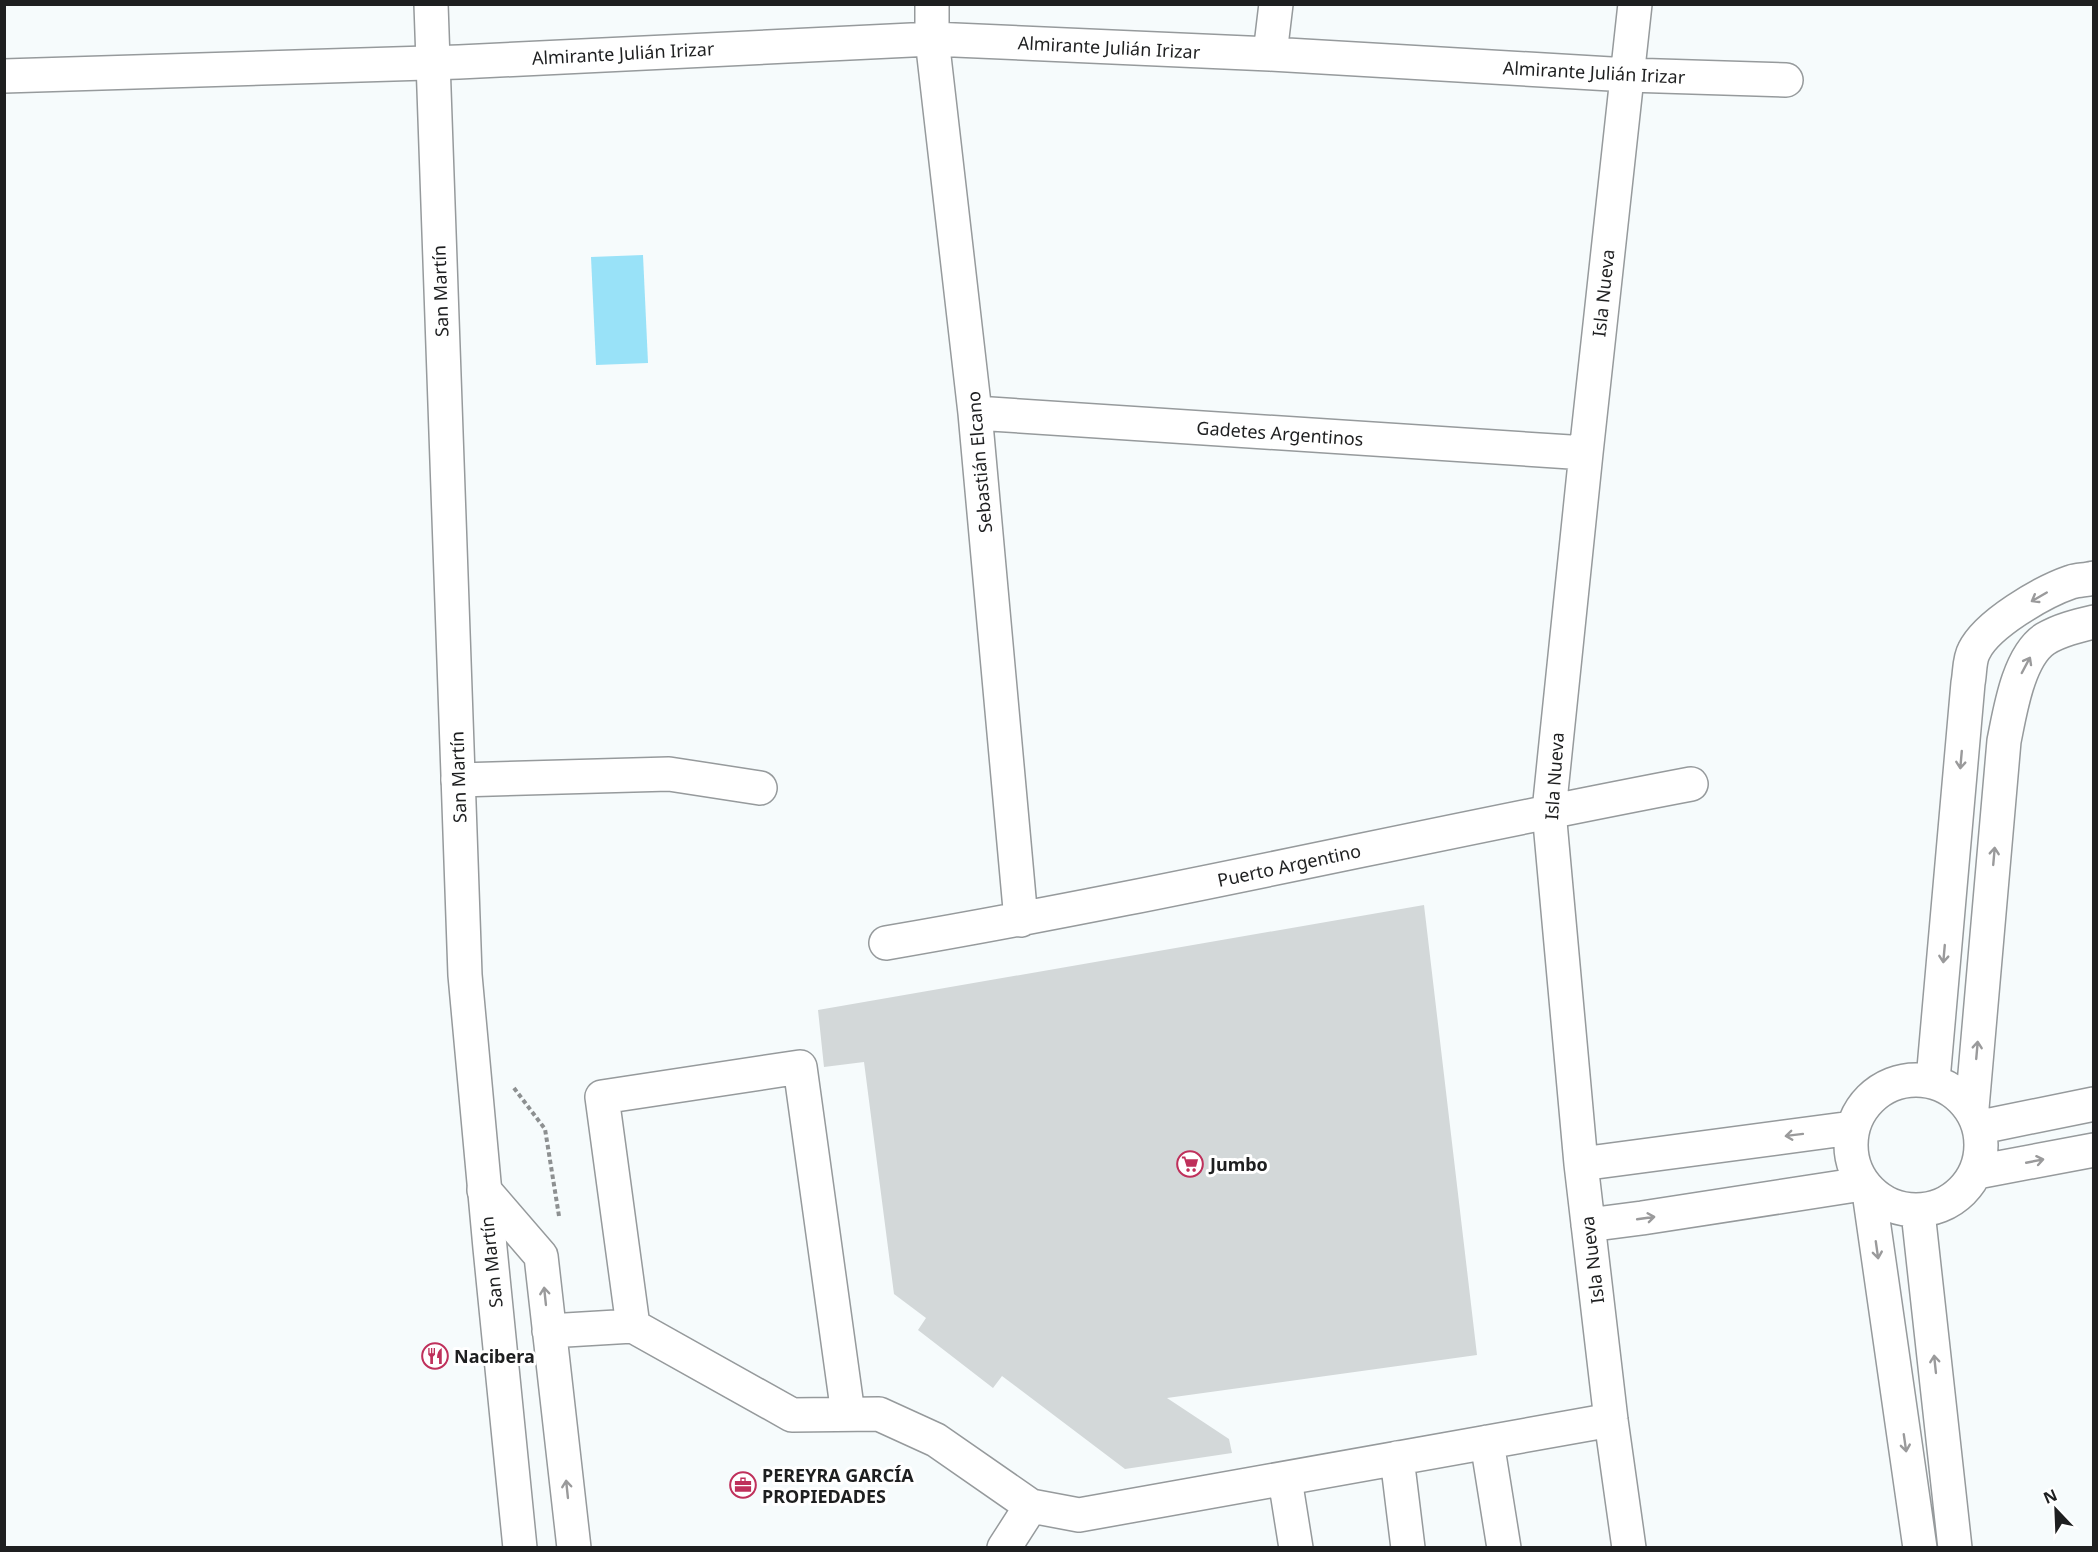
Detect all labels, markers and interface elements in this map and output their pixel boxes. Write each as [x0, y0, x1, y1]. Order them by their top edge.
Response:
street label: Almirante Julián Irizar [1017, 30, 1201, 64]
street label: Almirante Julián Irizar [531, 36, 715, 70]
street label: Almirante Julián Irizar [1502, 55, 1686, 89]
street label: San Martín [426, 245, 454, 337]
street label: Isla Nueva [1586, 248, 1620, 338]
street label: Sebastián Elcano [961, 390, 997, 534]
street label: Gadetes Argentinos [1196, 415, 1364, 451]
one-way arrow [2031, 592, 2048, 604]
one-way arrow [2020, 657, 2032, 674]
street label: San Martín [444, 731, 472, 823]
street label: Isla Nueva [1539, 731, 1569, 821]
one-way arrow [1955, 749, 1966, 769]
street label: Puerto Argentino [1215, 838, 1363, 892]
one-way arrow [1989, 846, 2000, 866]
one-way arrow [1938, 944, 1949, 964]
one-way arrow [1972, 1041, 1983, 1060]
one-way arrow [1785, 1130, 1804, 1141]
supermarket icon: Jumbo [1175, 1149, 1205, 1179]
place label: Jumbo [1208, 1152, 1268, 1176]
one-way arrow [2025, 1155, 2044, 1166]
one-way arrow [1636, 1212, 1655, 1223]
street label: San Martín [474, 1215, 508, 1309]
street label: Isla Nueva [1575, 1215, 1609, 1305]
one-way arrow [1872, 1239, 1883, 1259]
one-way arrow [539, 1286, 550, 1306]
restaurant icon: Nacibera [420, 1341, 450, 1371]
place label: Nacibera [454, 1344, 535, 1368]
one-way arrow [1929, 1355, 1940, 1375]
one-way arrow [1900, 1432, 1911, 1452]
place label: PEREYRA GARCÍA PROPIEDADES [762, 1463, 914, 1508]
office icon: PEREYRA GARCÍA PROPIEDADES [728, 1470, 758, 1500]
one-way arrow [561, 1480, 572, 1500]
north arrow [2026, 1480, 2086, 1540]
text: N [2040, 1484, 2060, 1509]

